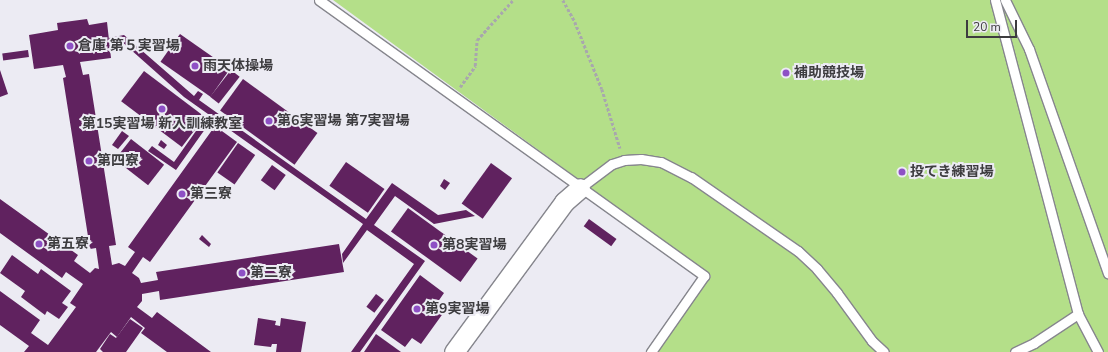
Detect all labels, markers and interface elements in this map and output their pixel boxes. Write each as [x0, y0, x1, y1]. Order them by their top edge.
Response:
scale bar [968, 12, 1019, 38]
text: 20 m [973, 19, 1001, 35]
place label: 倉庫 第５実習場 [78, 38, 180, 54]
marker: 倉庫 第５実習場 [65, 41, 75, 51]
place label: 雨天体操場 [203, 58, 273, 74]
marker: 雨天体操場 [190, 61, 200, 71]
place label: 補助競技場 [794, 65, 864, 81]
marker: 補助競技場 [781, 68, 791, 78]
marker: 第15実習場 新入訓練教室 [157, 104, 167, 114]
place label: 第6実習場 第7実習場 [277, 113, 410, 129]
place label: 第15実習場 新入訓練教室 [82, 116, 242, 132]
marker: 第6実習場 第7実習場 [264, 116, 274, 126]
place label: 第四寮 [97, 153, 139, 169]
marker: 第四寮 [84, 156, 94, 166]
place label: 投てき練習場 [910, 164, 994, 180]
marker: 投てき練習場 [897, 167, 907, 177]
place label: 第三寮 [190, 186, 232, 202]
marker: 第三寮 [177, 189, 187, 199]
place label: 第五寮 [47, 236, 89, 252]
place label: 第8実習場 [442, 237, 506, 253]
marker: 第五寮 [34, 239, 44, 249]
marker: 第8実習場 [429, 240, 439, 250]
place label: 第二寮 [250, 265, 292, 281]
marker: 第二寮 [237, 268, 247, 278]
place label: 第9実習場 [425, 301, 489, 317]
marker: 第9実習場 [412, 304, 422, 314]

